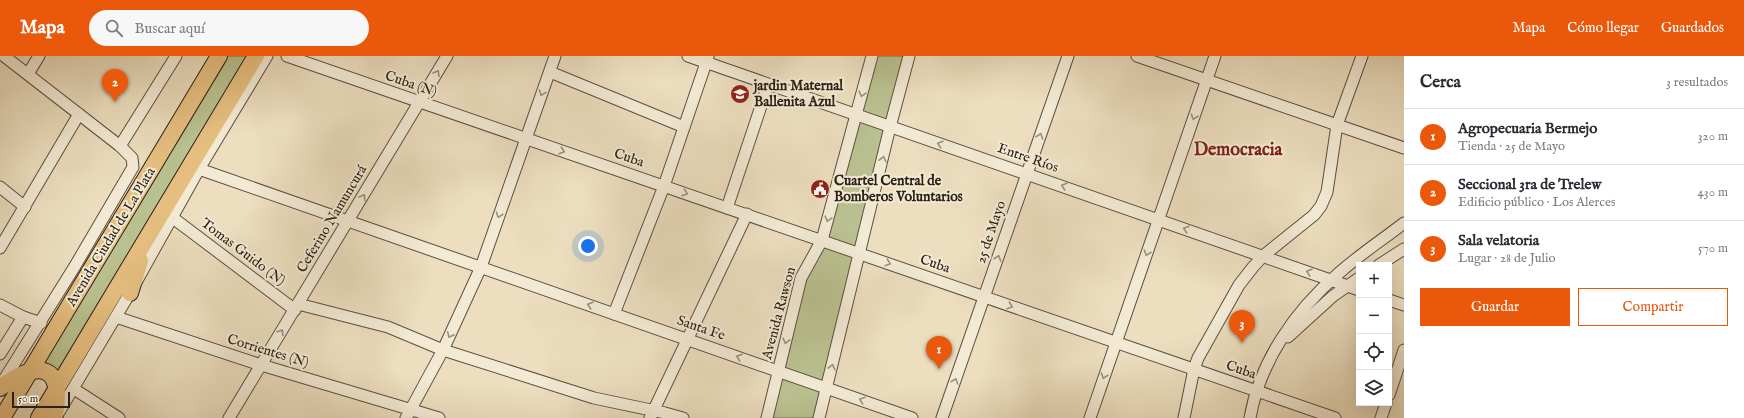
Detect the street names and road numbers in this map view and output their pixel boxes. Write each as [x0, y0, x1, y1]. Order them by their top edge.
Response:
street label: Cuba (N) [383, 67, 439, 101]
street label: Entre Ríos [995, 139, 1061, 177]
street label: Cuba [612, 144, 647, 172]
street label: Ceferino Namuncurá [293, 161, 372, 276]
street label: Avenida Ciudad de La Plata [62, 163, 160, 311]
street label: 25 de Mayo [972, 198, 1010, 266]
street label: Tomas Guido (N) [197, 214, 289, 290]
street label: Cuba [918, 250, 953, 278]
street label: Avenida Rawson [758, 264, 800, 362]
street label: Santa Fe [675, 311, 728, 345]
street label: Corrientes (N) [225, 330, 311, 372]
street label: Cuba [1224, 356, 1259, 384]

